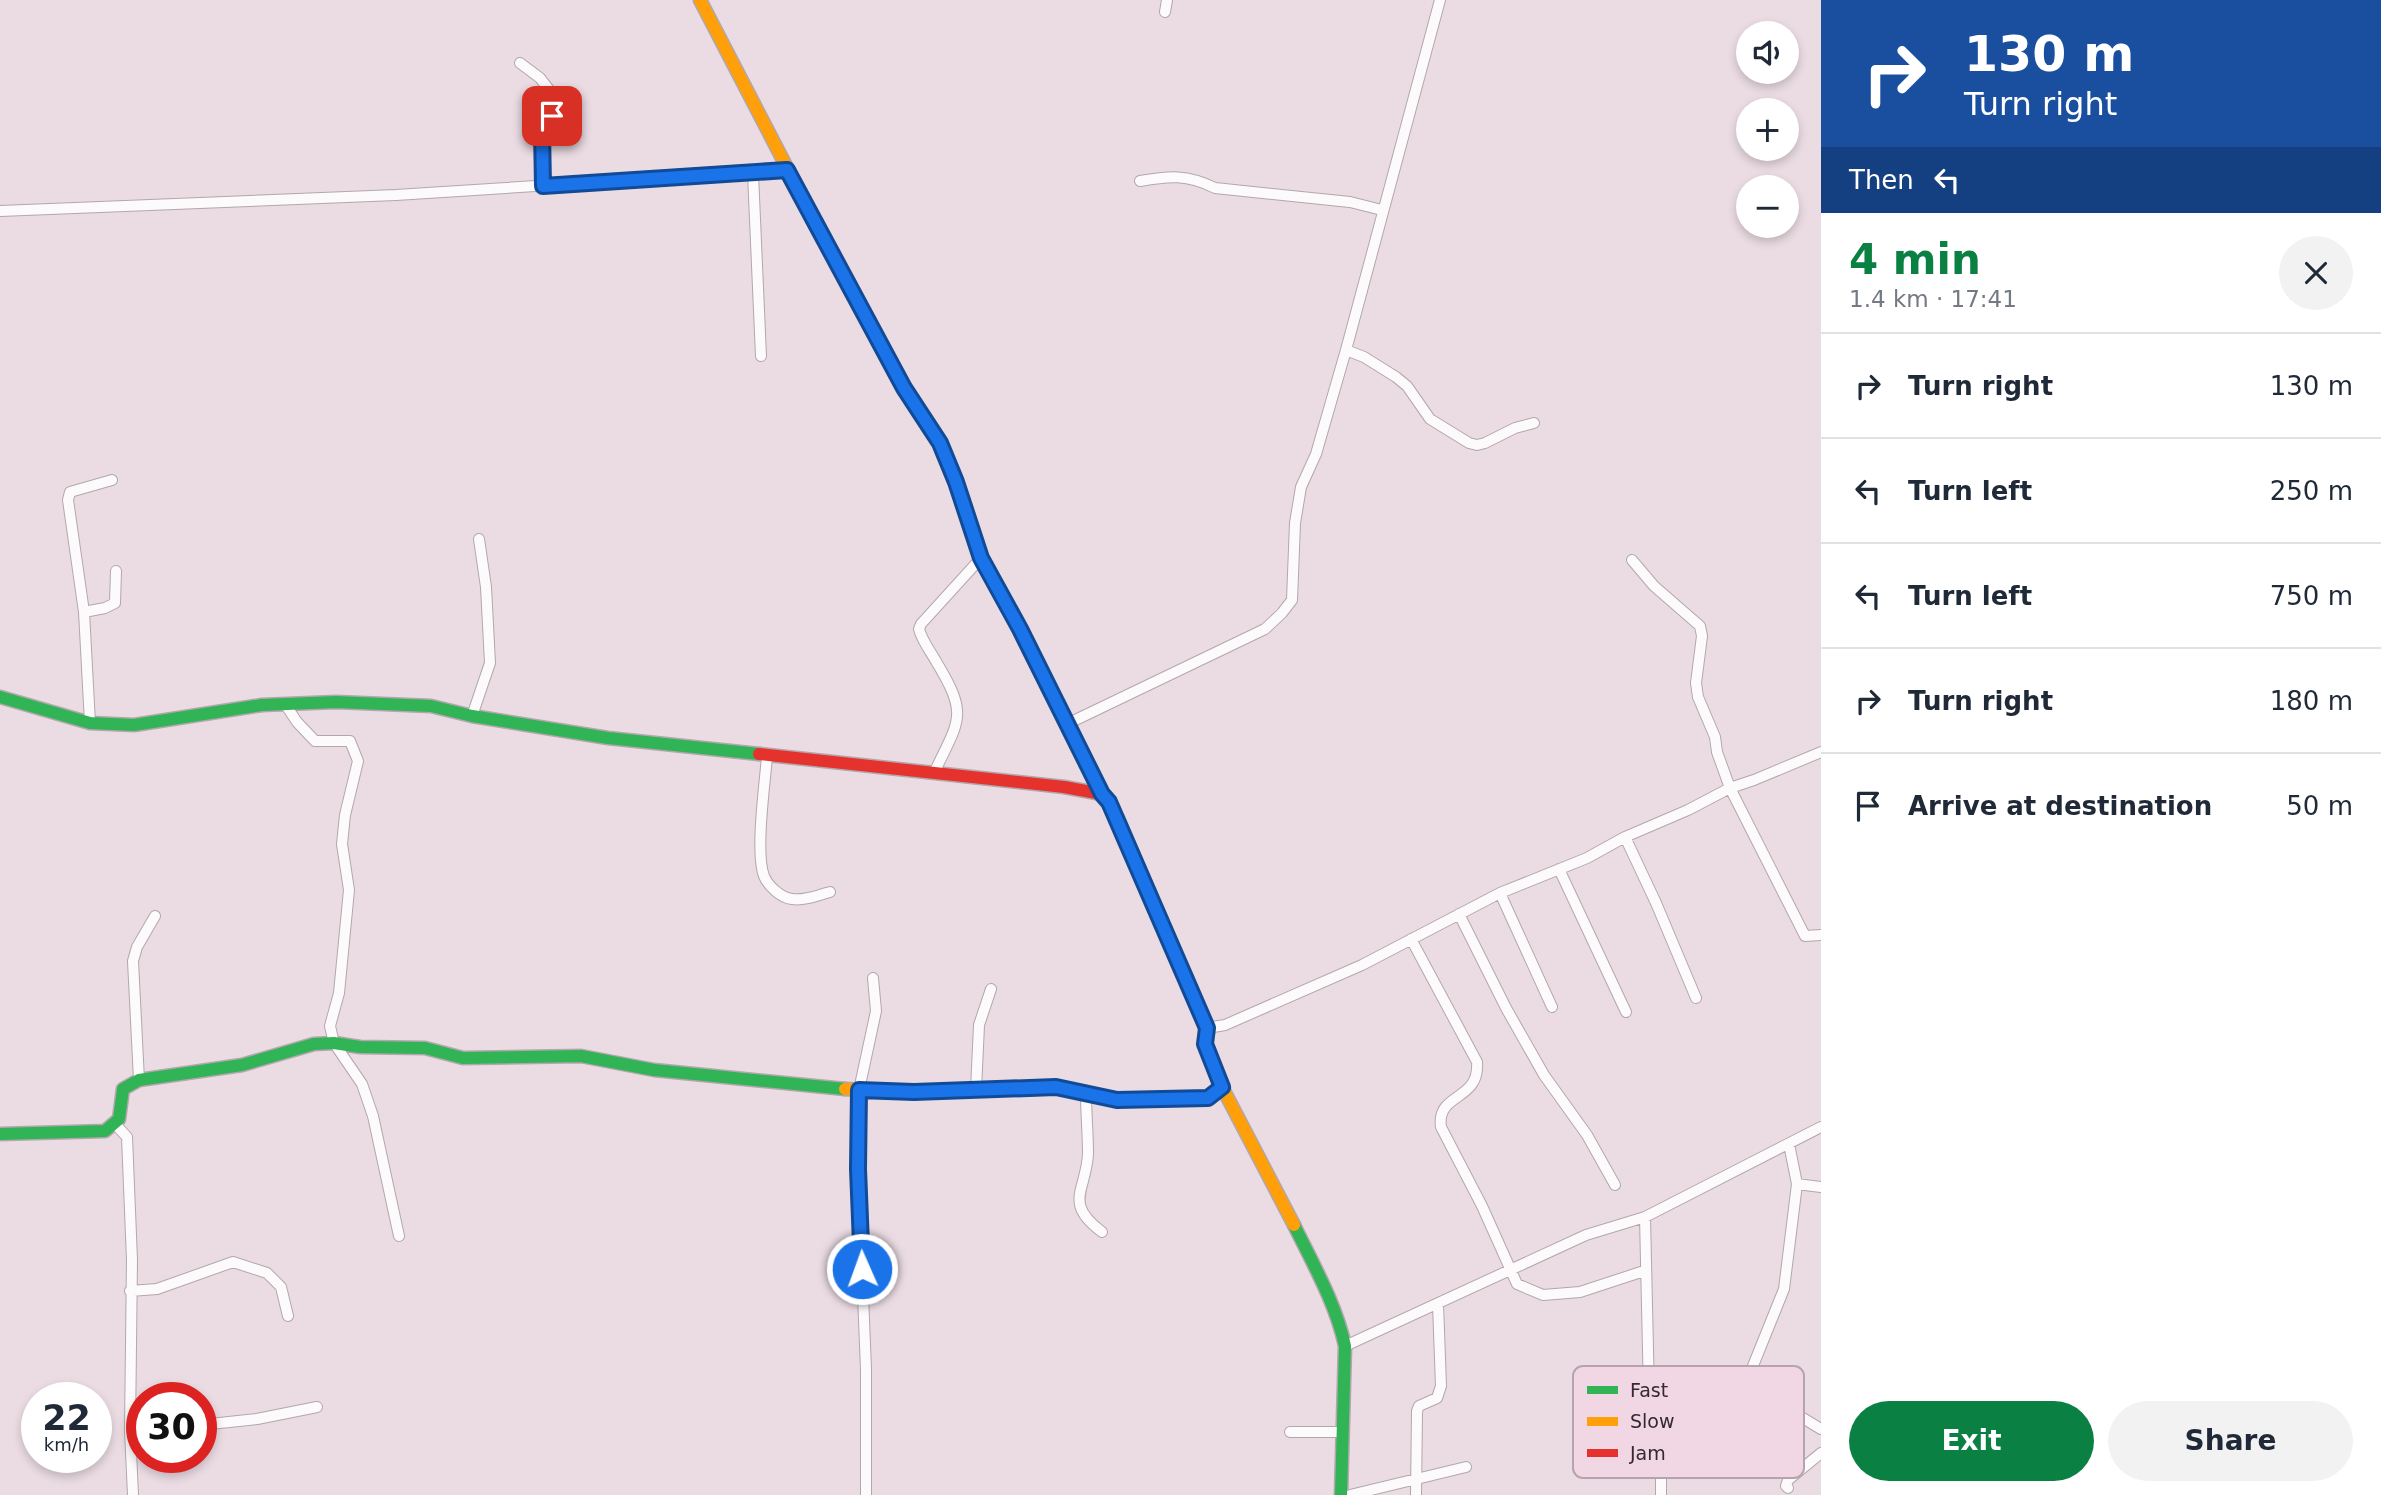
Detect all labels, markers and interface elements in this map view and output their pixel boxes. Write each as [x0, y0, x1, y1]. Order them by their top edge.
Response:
map controls [1736, 21, 1799, 238]
button: sound [1736, 21, 1799, 84]
text: 130 m [1964, 26, 2134, 83]
icon: right [1849, 28, 1940, 119]
text: Turn right [1964, 85, 2117, 123]
pin [522, 86, 582, 146]
icon: arrive [533, 97, 571, 135]
button: + [1736, 98, 1799, 161]
icon: left [1928, 161, 1966, 199]
text: Then [1849, 165, 1914, 195]
button: − [1736, 175, 1799, 238]
text: 4 min [1849, 235, 1981, 284]
button: close [2279, 236, 2353, 310]
text: 1.4 km · 17:41 [1849, 286, 2017, 312]
icon: right [1849, 367, 1887, 405]
text: Turn right [1908, 371, 2053, 401]
text: 130 m [2270, 371, 2353, 401]
icon: left [1849, 472, 1887, 510]
text: Turn left [1908, 476, 2032, 506]
text: 250 m [2270, 476, 2353, 506]
icon: left [1849, 577, 1887, 615]
text: Turn left [1908, 581, 2032, 611]
text: 750 m [2270, 581, 2353, 611]
icon: right [1849, 682, 1887, 720]
text: Turn right [1908, 686, 2053, 716]
text: 180 m [2270, 686, 2353, 716]
icon: arrive [1849, 787, 1887, 825]
text: Arrive at destination [1908, 791, 2212, 821]
text: 50 m [2286, 791, 2353, 821]
position arrow [825, 1232, 899, 1306]
legend [1573, 1366, 1804, 1478]
text: Fast [1630, 1379, 1668, 1401]
speed limit sign: 30 [126, 1382, 217, 1473]
text: 22 [42, 1398, 91, 1438]
button: Exit [1849, 1401, 2094, 1481]
button: Share [2108, 1401, 2353, 1481]
text: Slow [1630, 1410, 1675, 1432]
text: km/h [44, 1434, 89, 1455]
text: Jam [1629, 1442, 1666, 1464]

